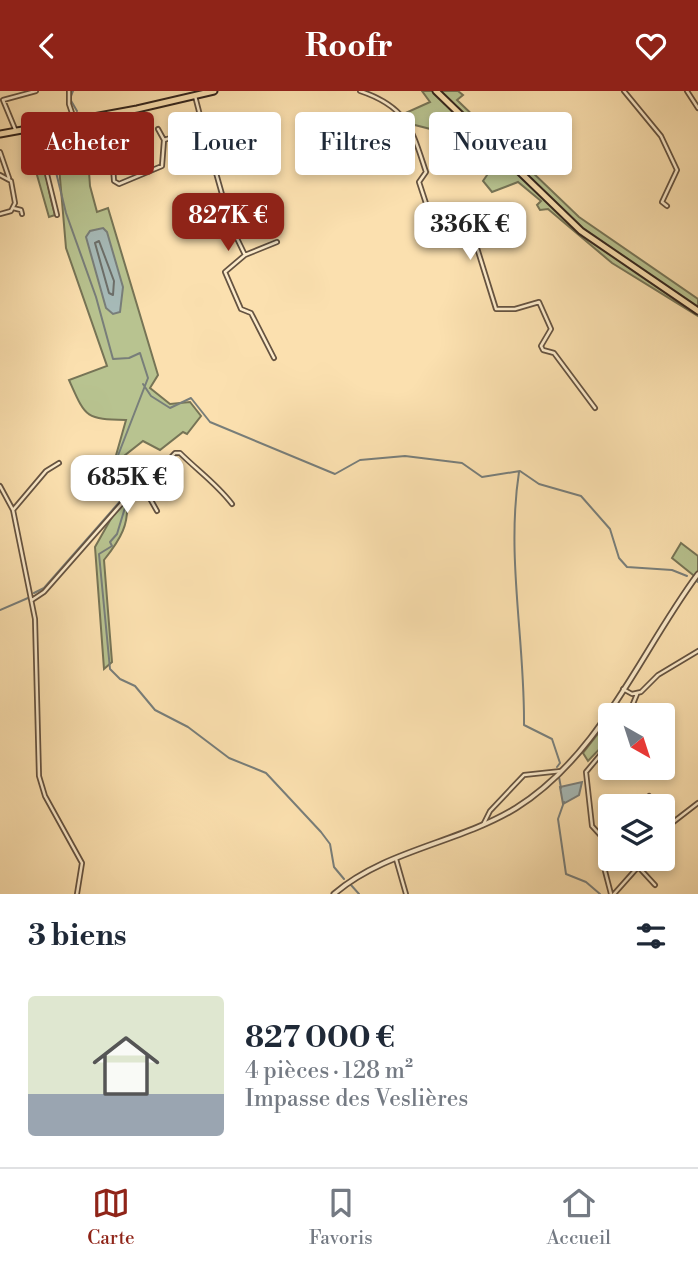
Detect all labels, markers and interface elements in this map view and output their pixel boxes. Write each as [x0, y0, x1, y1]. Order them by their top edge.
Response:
text: Roofr [305, 26, 393, 66]
icon: back [28, 27, 66, 65]
icon: heart [632, 27, 670, 65]
chip: Acheter [21, 112, 154, 175]
chip: Louer [168, 112, 281, 175]
chip: Filtres [295, 112, 415, 175]
chip: Nouveau [429, 112, 572, 175]
pin: 827K € [171, 193, 285, 253]
text: 827K € [188, 202, 268, 230]
pin: 336K € [413, 202, 527, 262]
text: 336K € [430, 211, 510, 239]
pin: 685K € [70, 455, 184, 515]
text: 685K € [87, 464, 167, 492]
north arrow [598, 703, 676, 781]
map controls [598, 703, 675, 871]
button: layers [598, 794, 675, 871]
text: 3 biens [28, 917, 127, 955]
icon: filters [632, 917, 670, 955]
text: 827 000 € [245, 1019, 395, 1057]
icon: home [84, 1024, 168, 1108]
text: 4 pièces · 128 m² [245, 1057, 413, 1085]
text: Impasse des Veslières [245, 1085, 468, 1113]
tab: Carte [87, 1184, 135, 1250]
tab: Favoris [309, 1184, 373, 1250]
tab: Accueil [547, 1184, 611, 1250]

